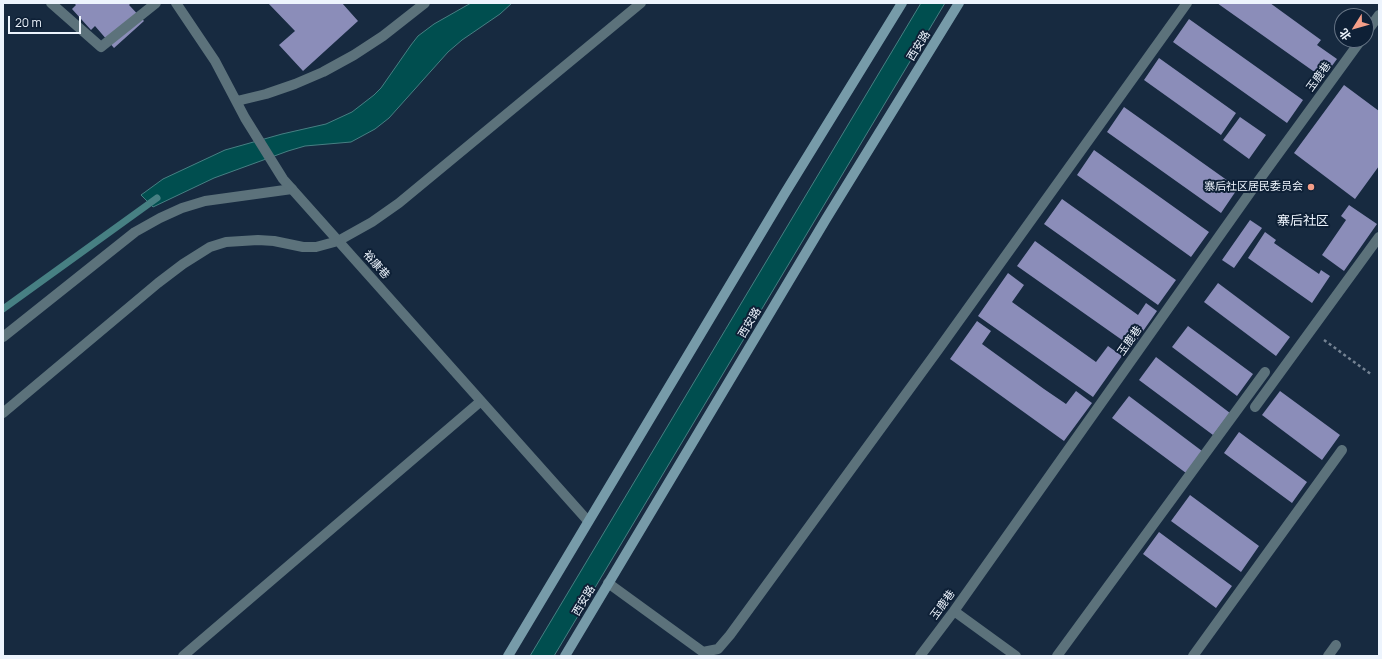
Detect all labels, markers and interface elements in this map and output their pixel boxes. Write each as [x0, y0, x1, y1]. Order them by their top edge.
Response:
scale bar [10, 8, 83, 34]
north arrow [1334, 8, 1374, 48]
text: 20 m [15, 14, 42, 31]
text: 北 [1336, 26, 1354, 44]
street label: 西安路 [905, 29, 933, 63]
street label: 玉鹿巷 [1304, 60, 1334, 94]
place label: 寨后社区居民委员会 [1204, 180, 1303, 194]
marker: 寨后社区居民委员会 [1306, 182, 1316, 192]
district label: 寨后社区 [1277, 213, 1329, 229]
street label: 裕康巷 [360, 248, 392, 282]
street label: 西安路 [736, 305, 764, 341]
street label: 玉鹿巷 [1115, 324, 1145, 358]
street label: 西安路 [570, 583, 598, 619]
street label: 玉鹿巷 [928, 588, 958, 622]

